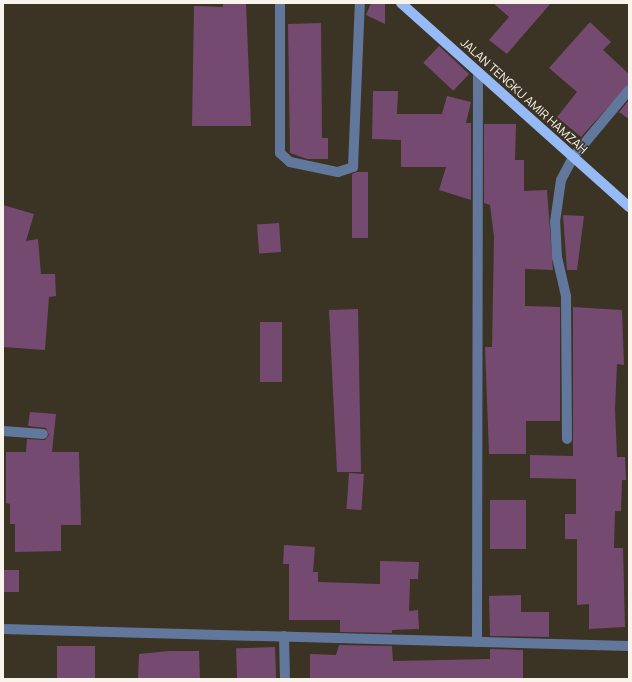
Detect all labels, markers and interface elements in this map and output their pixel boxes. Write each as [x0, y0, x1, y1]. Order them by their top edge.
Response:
street label: JALAN TENGKU AMIR HAMZAH [458, 35, 590, 157]

